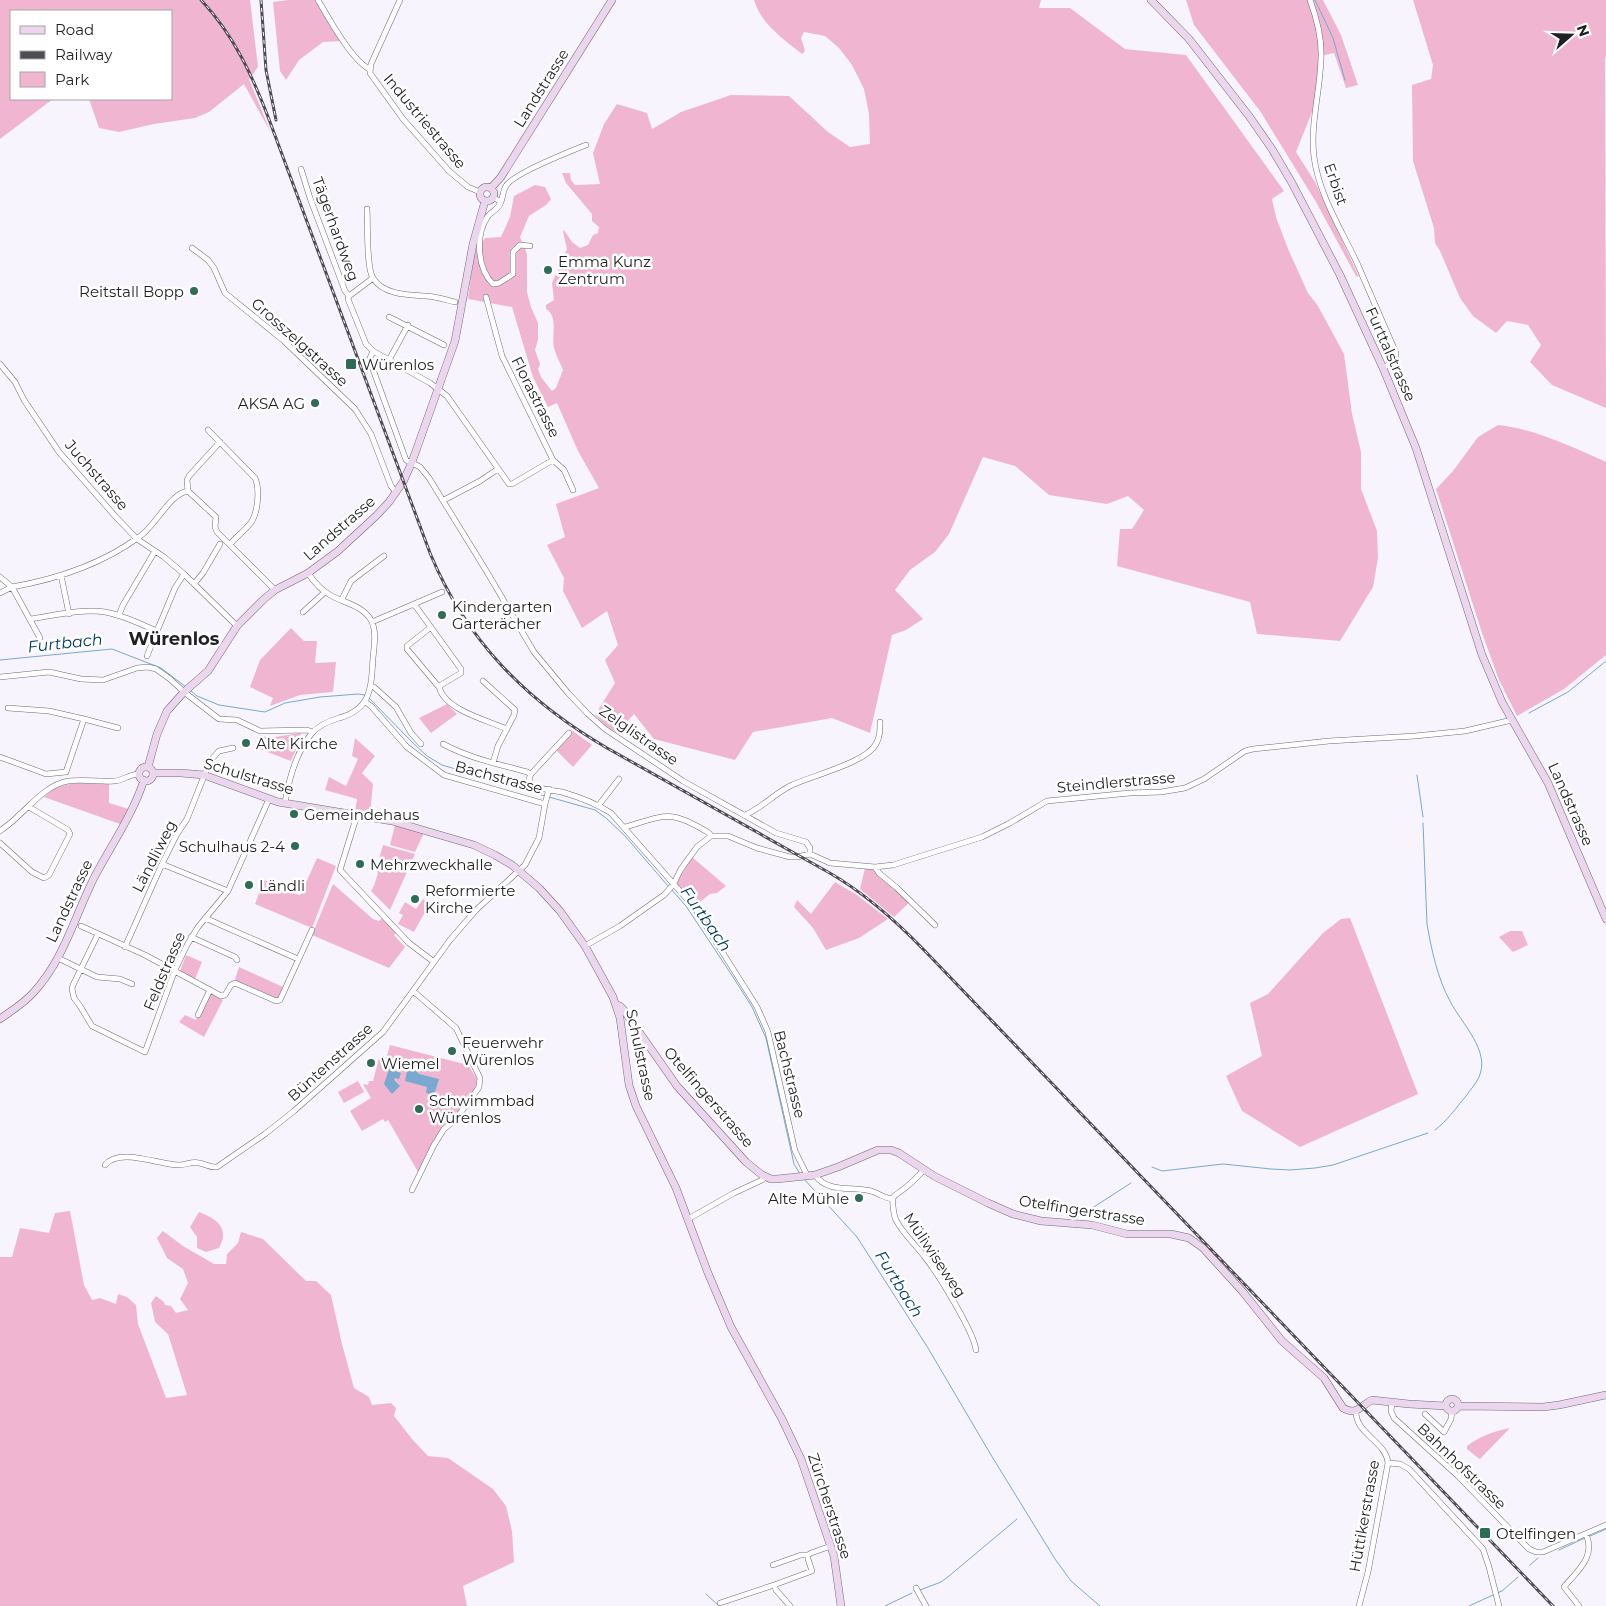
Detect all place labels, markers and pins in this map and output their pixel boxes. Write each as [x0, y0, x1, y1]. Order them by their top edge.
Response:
place label: Emma Kunz Zentrum [558, 252, 651, 288]
marker: Emma Kunz Zentrum [542, 264, 554, 276]
place label: Reitstall Bopp [79, 282, 184, 301]
marker: Reitstall Bopp [188, 285, 200, 297]
place label: Würenlos [362, 355, 434, 374]
marker: Würenlos [344, 357, 358, 371]
place label: AKSA AG [238, 394, 305, 413]
marker: AKSA AG [309, 397, 321, 409]
place label: Kindergarten Garterächer [452, 597, 552, 633]
marker: Kindergarten Garterächer [436, 609, 448, 621]
place label: Alte Kirche [256, 734, 338, 753]
marker: Alte Kirche [240, 737, 252, 749]
place label: Gemeindehaus [304, 805, 419, 824]
marker: Gemeindehaus [288, 808, 300, 820]
place label: Schulhaus 2-4 [179, 837, 285, 856]
marker: Schulhaus 2-4 [289, 840, 301, 852]
place label: Mehrzweckhalle [370, 855, 493, 874]
marker: Mehrzweckhalle [354, 858, 366, 870]
place label: Ländli [259, 876, 305, 895]
marker: Ländli [243, 879, 255, 891]
place label: Reformierte Kirche [425, 881, 515, 917]
marker: Reformierte Kirche [409, 893, 421, 905]
place label: Feuerwehr Würenlos [462, 1033, 544, 1069]
marker: Feuerwehr Würenlos [446, 1045, 458, 1057]
place label: Wiemel [381, 1054, 440, 1073]
marker: Wiemel [365, 1057, 377, 1069]
place label: Schwimmbad Würenlos [429, 1091, 535, 1127]
marker: Schwimmbad Würenlos [413, 1103, 425, 1115]
place label: Alte Mühle [768, 1189, 849, 1208]
marker: Alte Mühle [853, 1192, 865, 1204]
place label: Otelfingen [1496, 1524, 1576, 1543]
marker: Otelfingen [1478, 1526, 1492, 1540]

